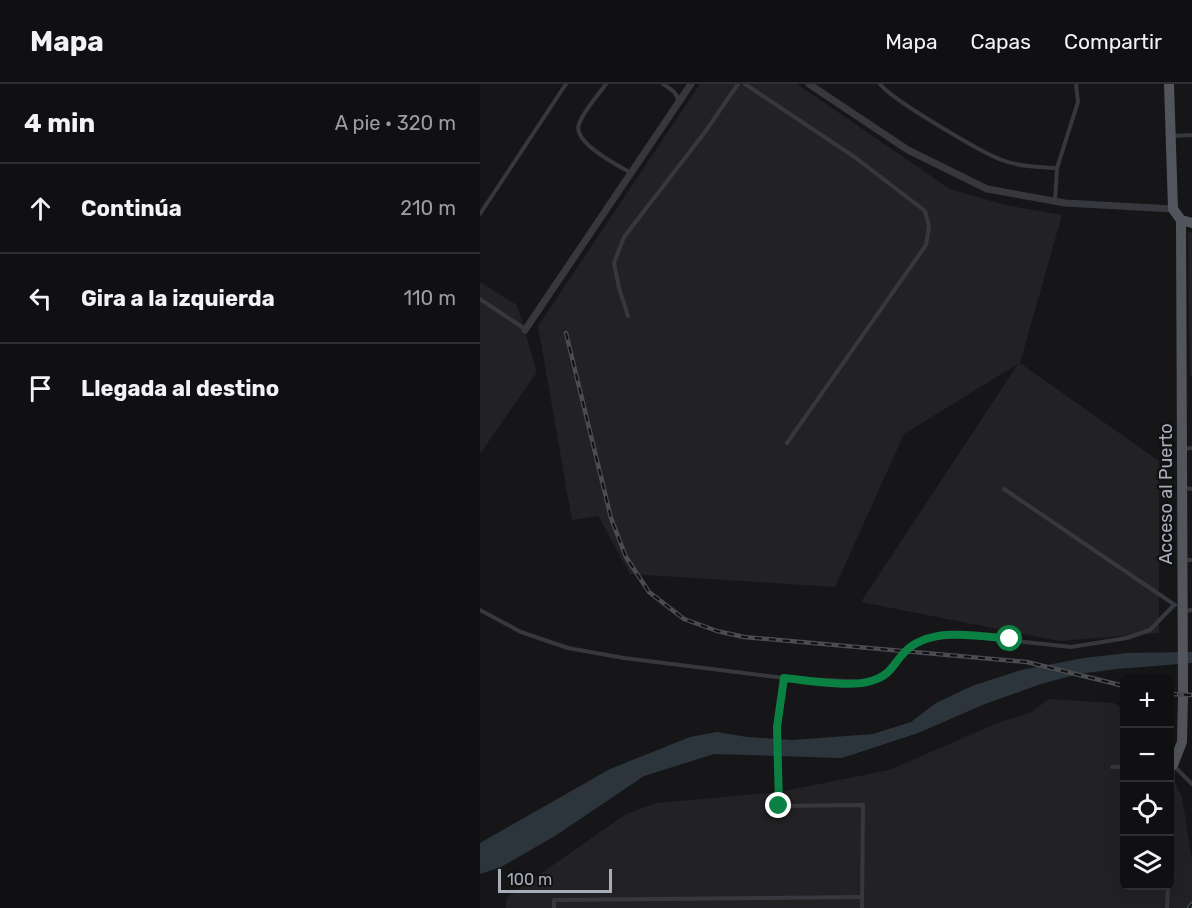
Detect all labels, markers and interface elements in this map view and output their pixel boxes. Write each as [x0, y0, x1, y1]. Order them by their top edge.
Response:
text: Mapa [30, 25, 104, 58]
text: Mapa [885, 29, 938, 54]
text: Capas [971, 29, 1031, 54]
text: Compartir [1064, 29, 1162, 54]
text: 4 min [24, 108, 95, 139]
text: A pie · 320 m [335, 111, 456, 135]
icon: ahead [24, 192, 57, 225]
text: Continúa [81, 195, 182, 222]
text: 210 m [400, 196, 456, 220]
icon: left [24, 282, 57, 315]
text: Gira a la izquierda [81, 285, 275, 312]
text: 110 m [404, 286, 456, 310]
icon: arrive [24, 372, 57, 405]
text: Llegada al destino [81, 375, 279, 402]
street label: Acceso al Puerto [1155, 423, 1177, 565]
route start [996, 625, 1022, 651]
map controls [1120, 674, 1174, 890]
button: + [1120, 674, 1174, 728]
button: − [1120, 728, 1174, 782]
button: locate [1120, 782, 1174, 836]
route end [765, 792, 791, 818]
button: layers [1120, 836, 1174, 890]
scale bar [498, 866, 612, 894]
text: 100 m [507, 870, 552, 889]

